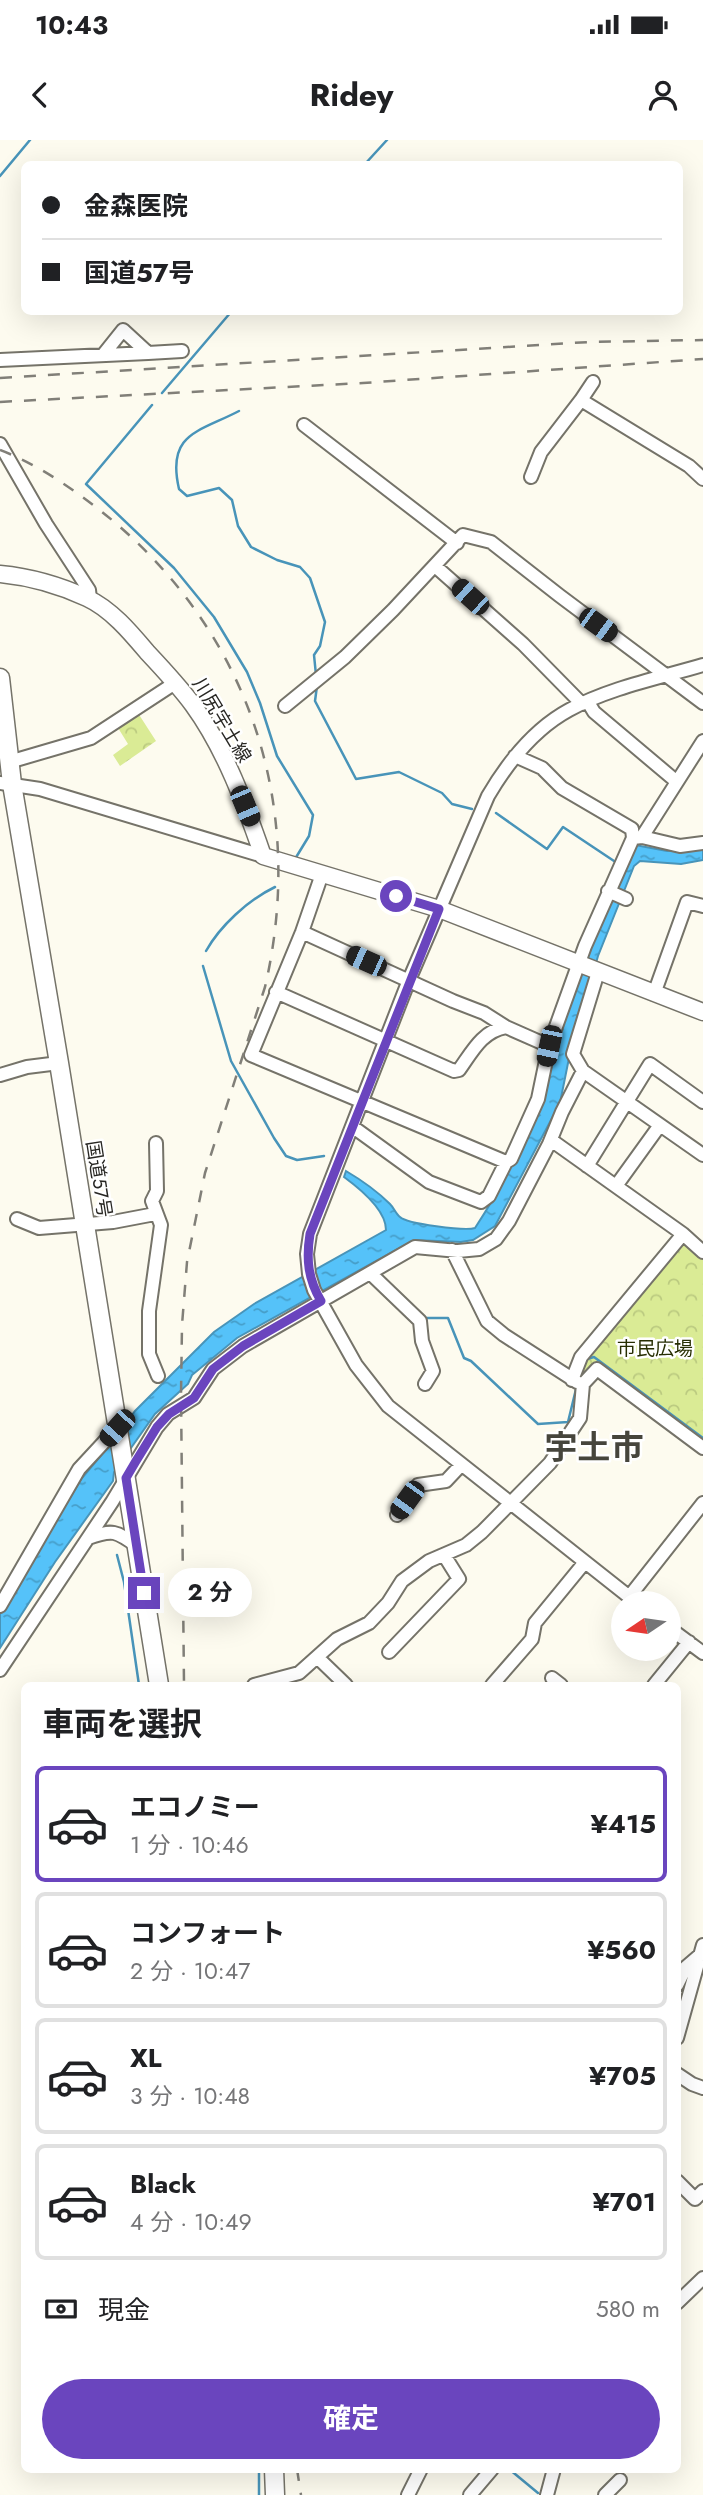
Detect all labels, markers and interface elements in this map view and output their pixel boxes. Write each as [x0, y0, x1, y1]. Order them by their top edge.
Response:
text: 10:43 [35, 6, 108, 44]
text: Ridey [310, 72, 393, 118]
icon: back [21, 76, 59, 114]
icon: person [644, 76, 682, 114]
text: 金森医院 [84, 187, 188, 225]
text: 国道57号 [84, 254, 194, 292]
car [448, 575, 493, 619]
car [575, 604, 622, 646]
street label: 川尻宇土線 [186, 672, 258, 768]
car [228, 783, 263, 829]
route start [380, 880, 412, 912]
car [343, 943, 390, 979]
car [535, 1023, 564, 1069]
street label: 国道57号 [80, 1139, 118, 1219]
park label: 市民広場 [617, 1335, 693, 1362]
car [96, 1405, 139, 1451]
district label: 宇土市 [545, 1424, 644, 1471]
car [387, 1477, 428, 1523]
callout: 2 分 [168, 1568, 252, 1618]
text: 2 分 [188, 1575, 233, 1609]
route end [128, 1577, 160, 1609]
north arrow [611, 1591, 681, 1661]
map controls [611, 1591, 681, 1661]
text: 車両を選択 [42, 1701, 202, 1747]
text: エコノミー [130, 1788, 260, 1826]
icon: car [46, 1793, 109, 1856]
text: ¥415 [590, 1805, 656, 1843]
text: 1 分 · 10:46 [130, 1828, 249, 1862]
text: コンフォート [130, 1914, 285, 1952]
icon: car [46, 1919, 109, 1982]
text: ¥560 [587, 1931, 656, 1969]
text: 2 分 · 10:47 [130, 1954, 250, 1988]
text: XL [130, 2039, 162, 2077]
icon: car [46, 2045, 109, 2108]
text: ¥705 [589, 2057, 656, 2095]
text: 3 分 · 10:48 [130, 2079, 250, 2113]
text: Black [130, 2165, 196, 2203]
icon: car [46, 2171, 109, 2234]
text: ¥701 [592, 2183, 656, 2221]
text: 4 分 · 10:49 [130, 2205, 252, 2239]
icon: cash [42, 2290, 80, 2328]
text: 現金 [98, 2291, 150, 2329]
text: 580 m [596, 2292, 660, 2326]
button: 確定 [42, 2379, 660, 2459]

